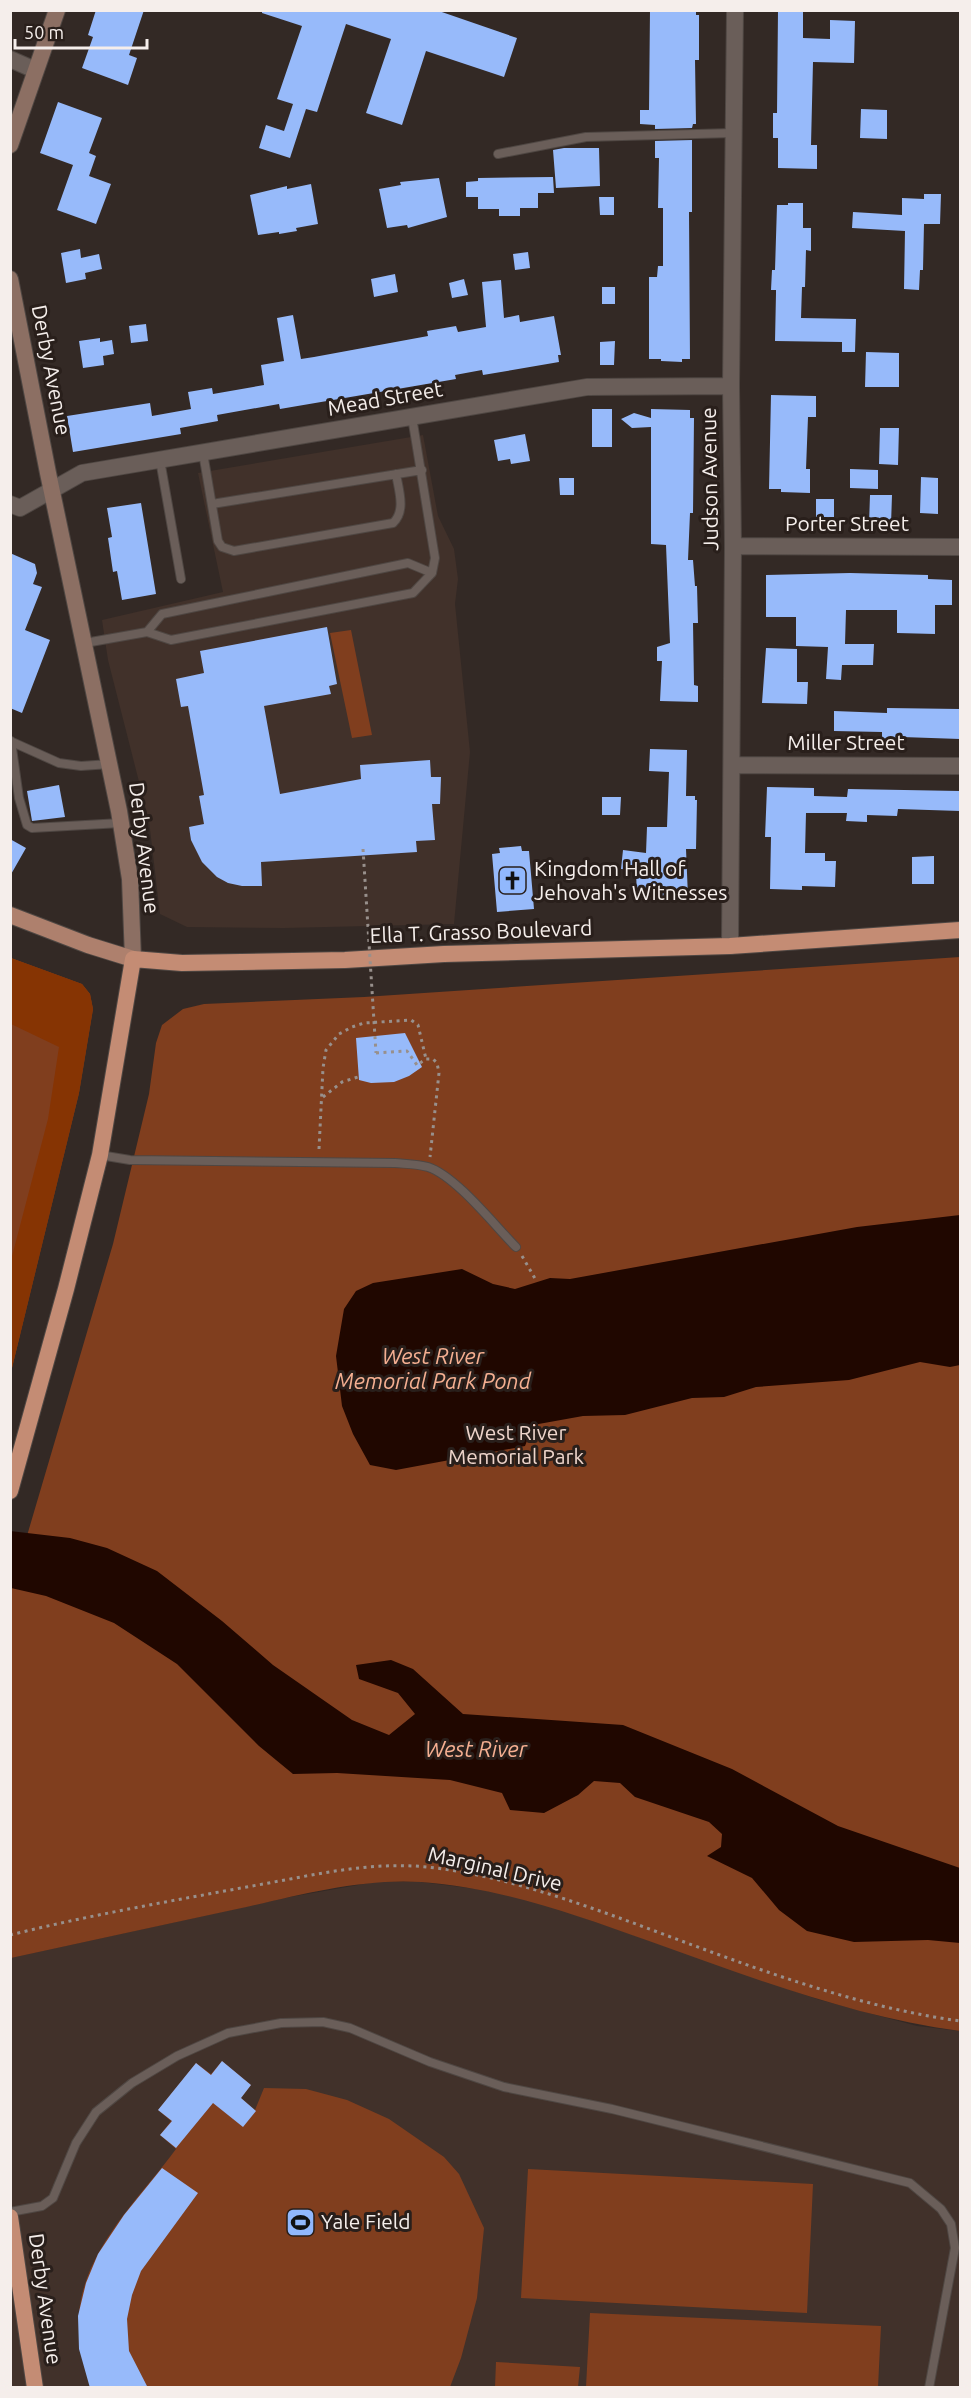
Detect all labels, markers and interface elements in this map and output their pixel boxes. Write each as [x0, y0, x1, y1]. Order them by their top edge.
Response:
scale bar [15, 12, 147, 50]
text: 50 m [24, 22, 64, 42]
street label: Derby Avenue [28, 303, 76, 437]
street label: Mead Street [325, 376, 444, 420]
street label: Judson Avenue [696, 407, 722, 551]
street label: Porter Street [785, 511, 909, 535]
street label: Miller Street [787, 730, 905, 754]
street label: Derby Avenue [125, 781, 165, 915]
place label: Kingdom Hall of Jehovah's Witnesses [534, 856, 727, 904]
church icon: Kingdom Hall of Jehovah's Witnesses [497, 865, 529, 897]
street label: Ella T. Grasso Boulevard [369, 915, 593, 947]
water label: West River Memorial Park Pond [335, 1343, 532, 1393]
park label: West River Memorial Park [448, 1420, 584, 1468]
water label: West River [425, 1736, 528, 1761]
street label: Marginal Drive [426, 1841, 565, 1895]
sports icon: Yale Field [284, 2206, 316, 2238]
place label: Yale Field [321, 2209, 411, 2233]
street label: Derby Avenue [25, 2232, 67, 2366]

